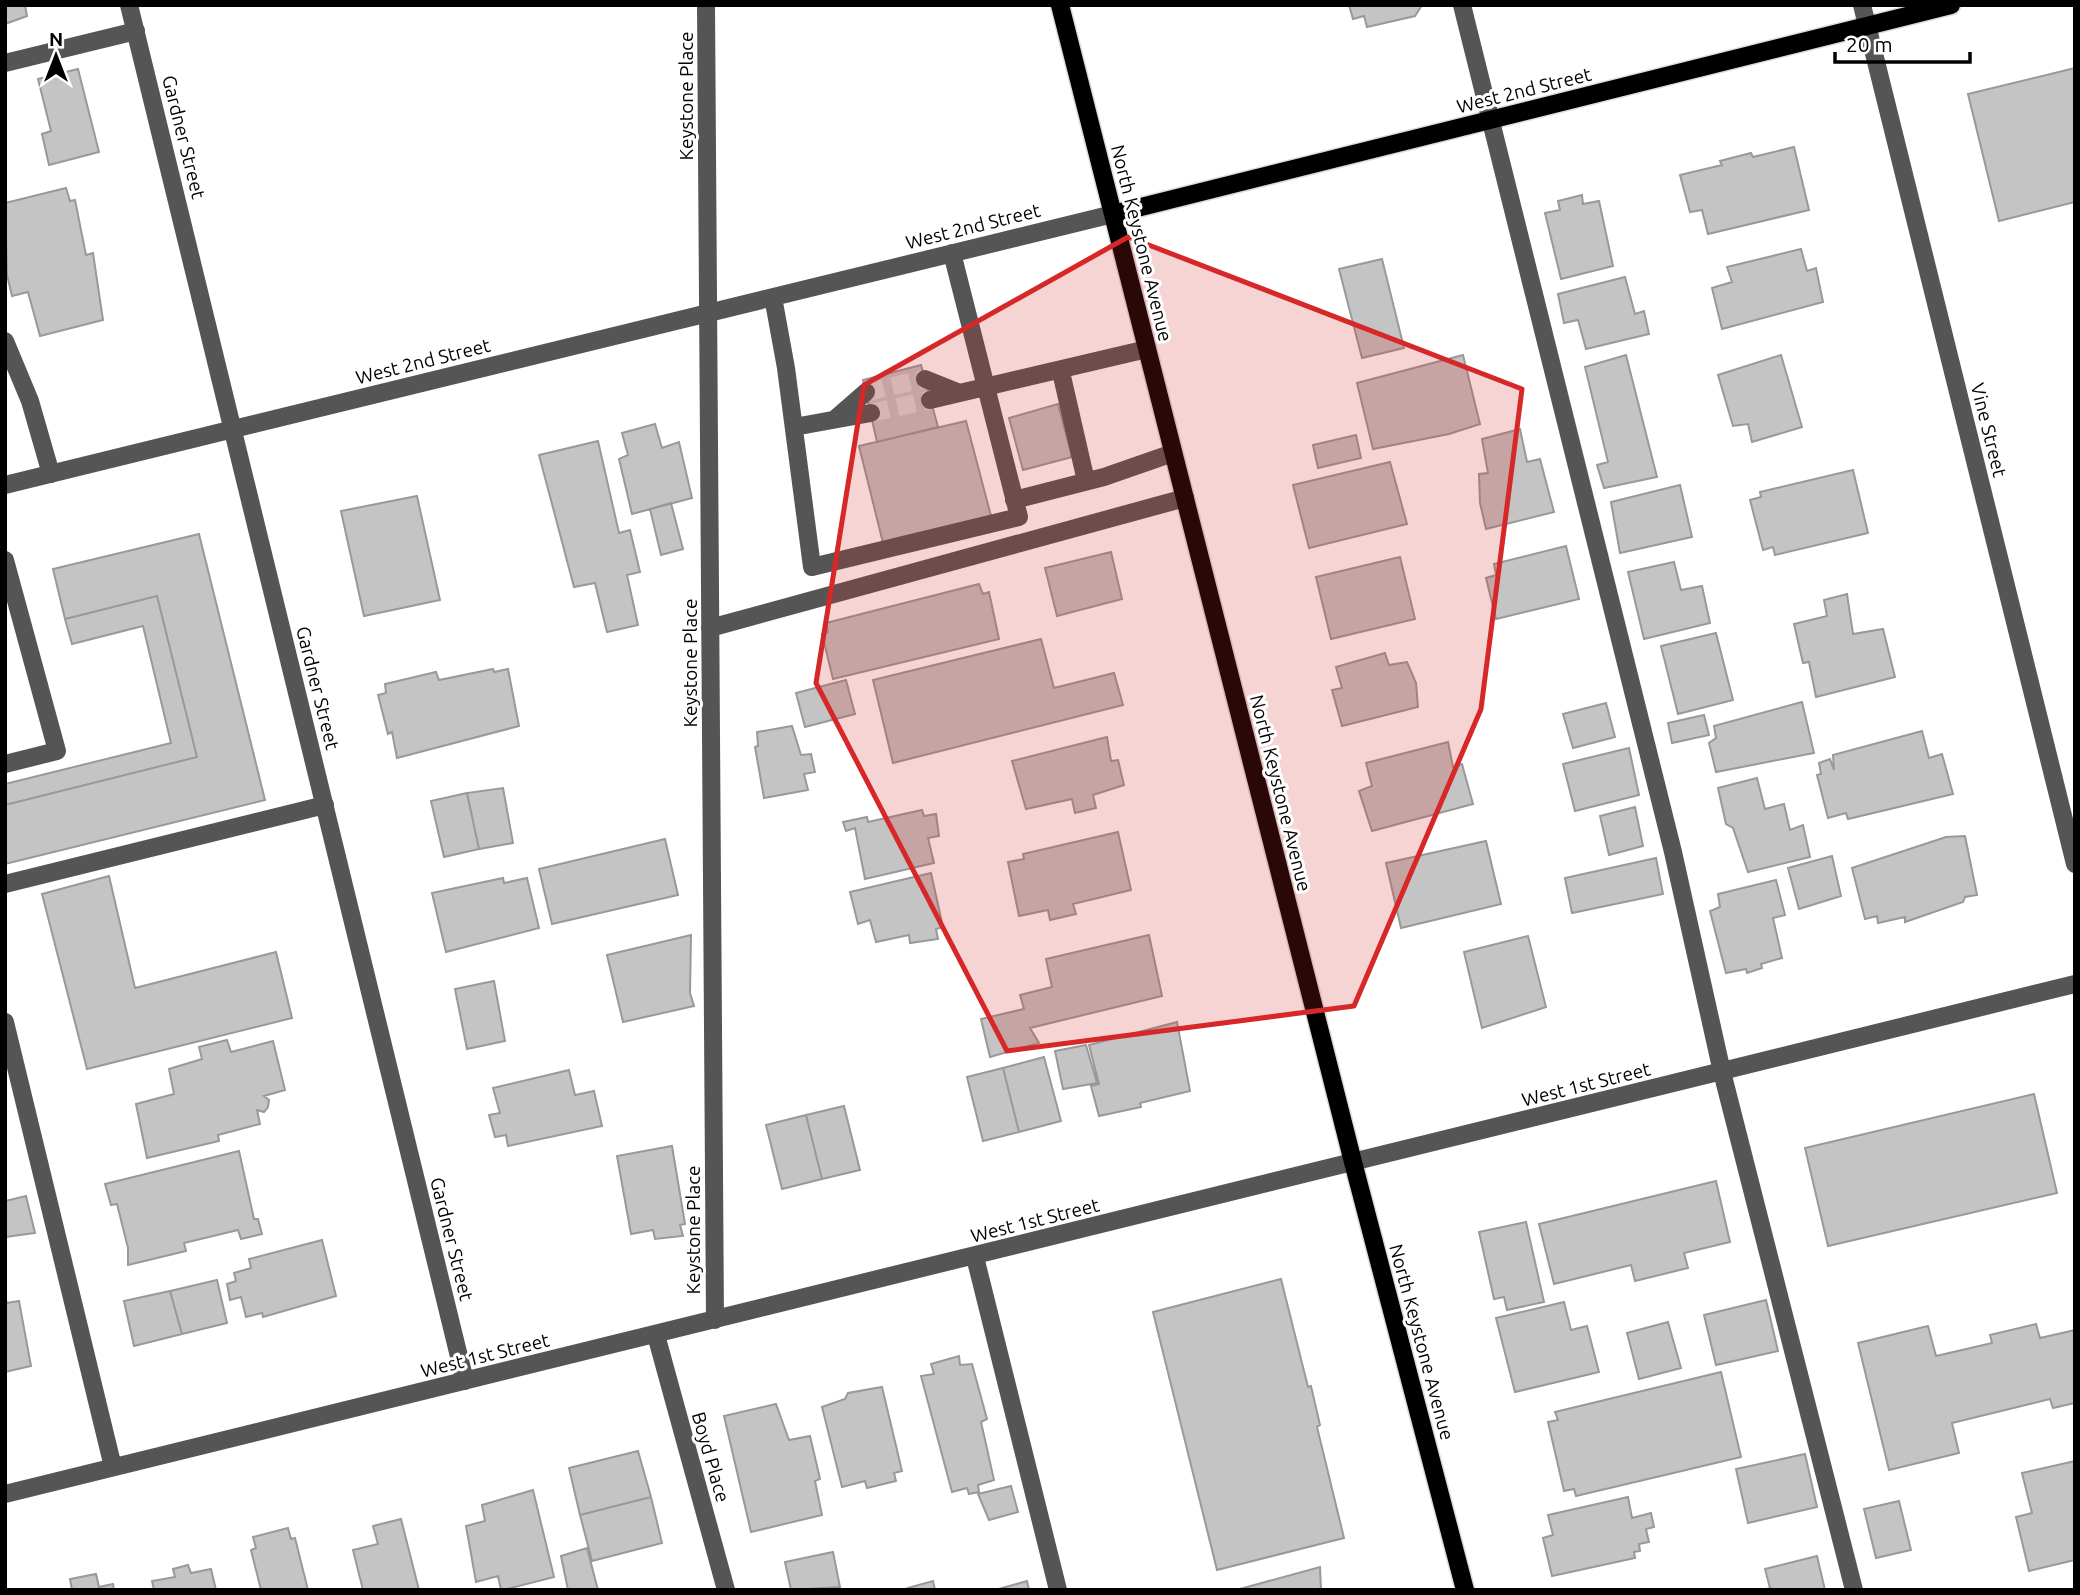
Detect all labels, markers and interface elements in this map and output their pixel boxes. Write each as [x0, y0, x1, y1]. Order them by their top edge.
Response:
north arrow [21, 21, 91, 91]
scale bar [1835, 21, 1970, 65]
text: N [49, 28, 63, 50]
street label: Keystone Place [675, 32, 697, 160]
text: 20 m [1846, 32, 1893, 56]
street label: West 2nd Street [1454, 63, 1594, 117]
street label: Gardner Street [158, 73, 210, 202]
street label: North Keystone Avenue [1107, 142, 1177, 344]
street label: West 2nd Street [903, 199, 1043, 253]
street label: West 2nd Street [353, 334, 493, 388]
street label: Vine Street [1967, 381, 2011, 480]
street label: Keystone Place [679, 599, 701, 727]
street label: Gardner Street [292, 624, 344, 753]
street label: North Keystone Avenue [1246, 692, 1316, 894]
street label: West 1st Street [1519, 1057, 1653, 1111]
street label: Keystone Place [682, 1166, 704, 1294]
street label: Gardner Street [426, 1175, 478, 1304]
street label: West 1st Street [968, 1193, 1102, 1247]
street label: North Keystone Avenue [1385, 1242, 1459, 1442]
street label: West 1st Street [418, 1328, 552, 1382]
street label: Boyd Place [688, 1409, 734, 1505]

